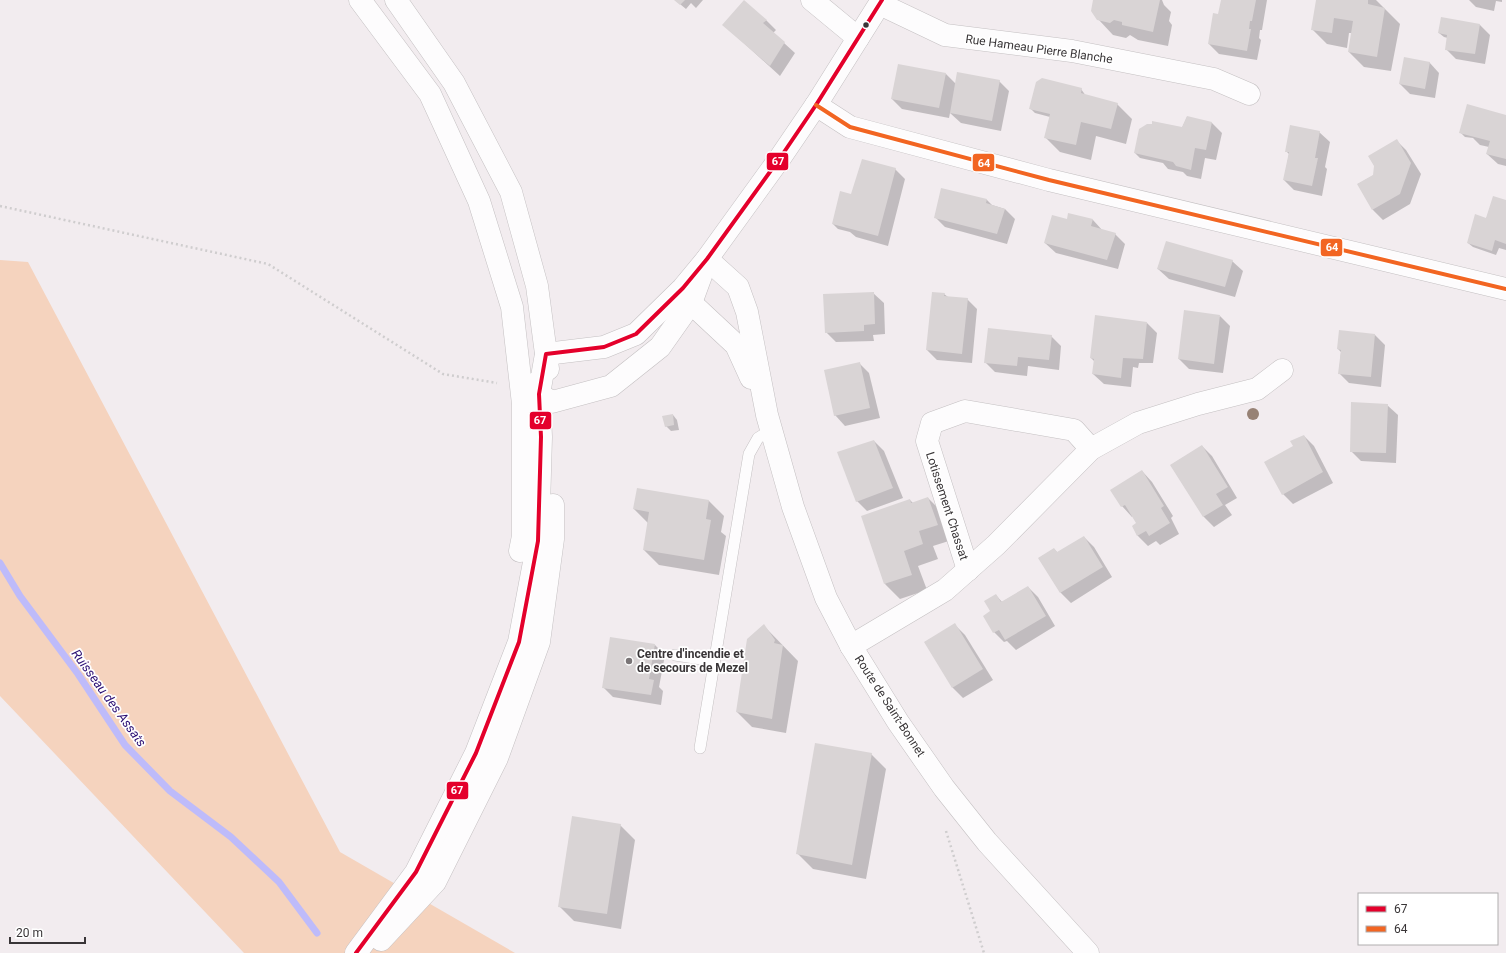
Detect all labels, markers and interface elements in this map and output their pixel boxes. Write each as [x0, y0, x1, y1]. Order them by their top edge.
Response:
unlabelled marker [861, 20, 871, 30]
street label: Rue Hameau Pierre Blanche [965, 32, 1113, 66]
line badge: 67 [766, 152, 789, 171]
line badge: 64 [972, 153, 995, 172]
text: 67 [772, 155, 784, 168]
text: 64 [978, 157, 991, 170]
line badge: 64 [1320, 238, 1343, 257]
text: 64 [1326, 241, 1339, 254]
line badge: 67 [529, 411, 552, 430]
text: 67 [534, 414, 546, 427]
street label: Lotissement Chassat [923, 450, 971, 562]
water label: Ruisseau des Assats [69, 646, 150, 750]
place label: Centre d'incendie et de secours de Mezel [637, 647, 748, 675]
street label: Route de Saint-Bonnet [852, 652, 928, 760]
marker: Centre d'incendie et de secours de Mezel [624, 656, 634, 666]
line badge: 67 [446, 781, 469, 800]
text: 67 [451, 784, 463, 797]
legend [1358, 893, 1498, 945]
text: 67 [1394, 902, 1408, 916]
scale bar [10, 919, 85, 945]
text: 64 [1394, 922, 1408, 936]
text: 20 m [16, 926, 43, 940]

